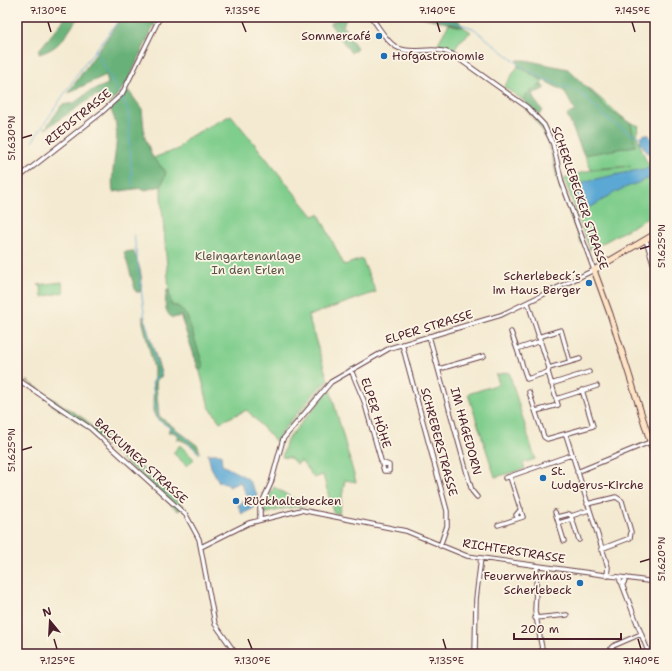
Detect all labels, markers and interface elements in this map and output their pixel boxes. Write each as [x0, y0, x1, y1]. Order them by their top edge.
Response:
text: 7.130°E [30, 4, 66, 17]
text: 7.135°E [224, 4, 260, 17]
text: 7.140°E [418, 4, 456, 17]
text: 7.145°E [614, 4, 650, 17]
place label: Sommercafé [301, 28, 371, 44]
marker: Sommercafé [374, 31, 384, 41]
place label: Hofgastronomie [392, 48, 485, 64]
marker: Hofgastronomie [379, 51, 389, 61]
street label: RIEDSTRASSE [41, 85, 115, 149]
text: 51.630°N [5, 116, 18, 160]
street label: SCHERLEBECKER STRASSE [548, 124, 612, 272]
text: 51.625°N [655, 224, 668, 268]
park label: Kleingartenanlage In den Erlen [195, 248, 302, 278]
place label: Scherlebeck´s im Haus Berger [492, 268, 581, 298]
marker: Scherlebeck´s im Haus Berger [584, 278, 594, 288]
street label: ELPER STRASSE [383, 306, 475, 348]
street label: ELPER HÖHE [357, 375, 395, 451]
street label: IM HAGEDORN [447, 385, 485, 477]
street label: SCHREBERSTRASSE [417, 386, 461, 498]
street label: BACKUMER STRASSE [91, 415, 191, 507]
text: 51.625°N [5, 428, 18, 472]
place label: St. Ludgerus-Kirche [551, 463, 644, 493]
marker: St. Ludgerus-Kirche [538, 473, 548, 483]
place label: Rückhaltebecken [244, 493, 341, 509]
marker: Rückhaltebecken [231, 496, 241, 506]
street label: RICHTERSTRASSE [461, 535, 567, 567]
text: 51.620°N [655, 537, 668, 581]
place label: Feuerwehrhaus Scherlebeck [483, 568, 572, 598]
marker: Feuerwehrhaus Scherlebeck [575, 578, 585, 588]
north arrow [30, 601, 70, 641]
text: N [41, 603, 54, 620]
scale bar [514, 615, 621, 641]
text: 200 m [520, 621, 559, 637]
text: 7.125°E [39, 654, 75, 667]
text: 7.130°E [234, 654, 270, 667]
text: 7.135°E [428, 654, 464, 667]
text: 7.140°E [622, 654, 660, 667]

